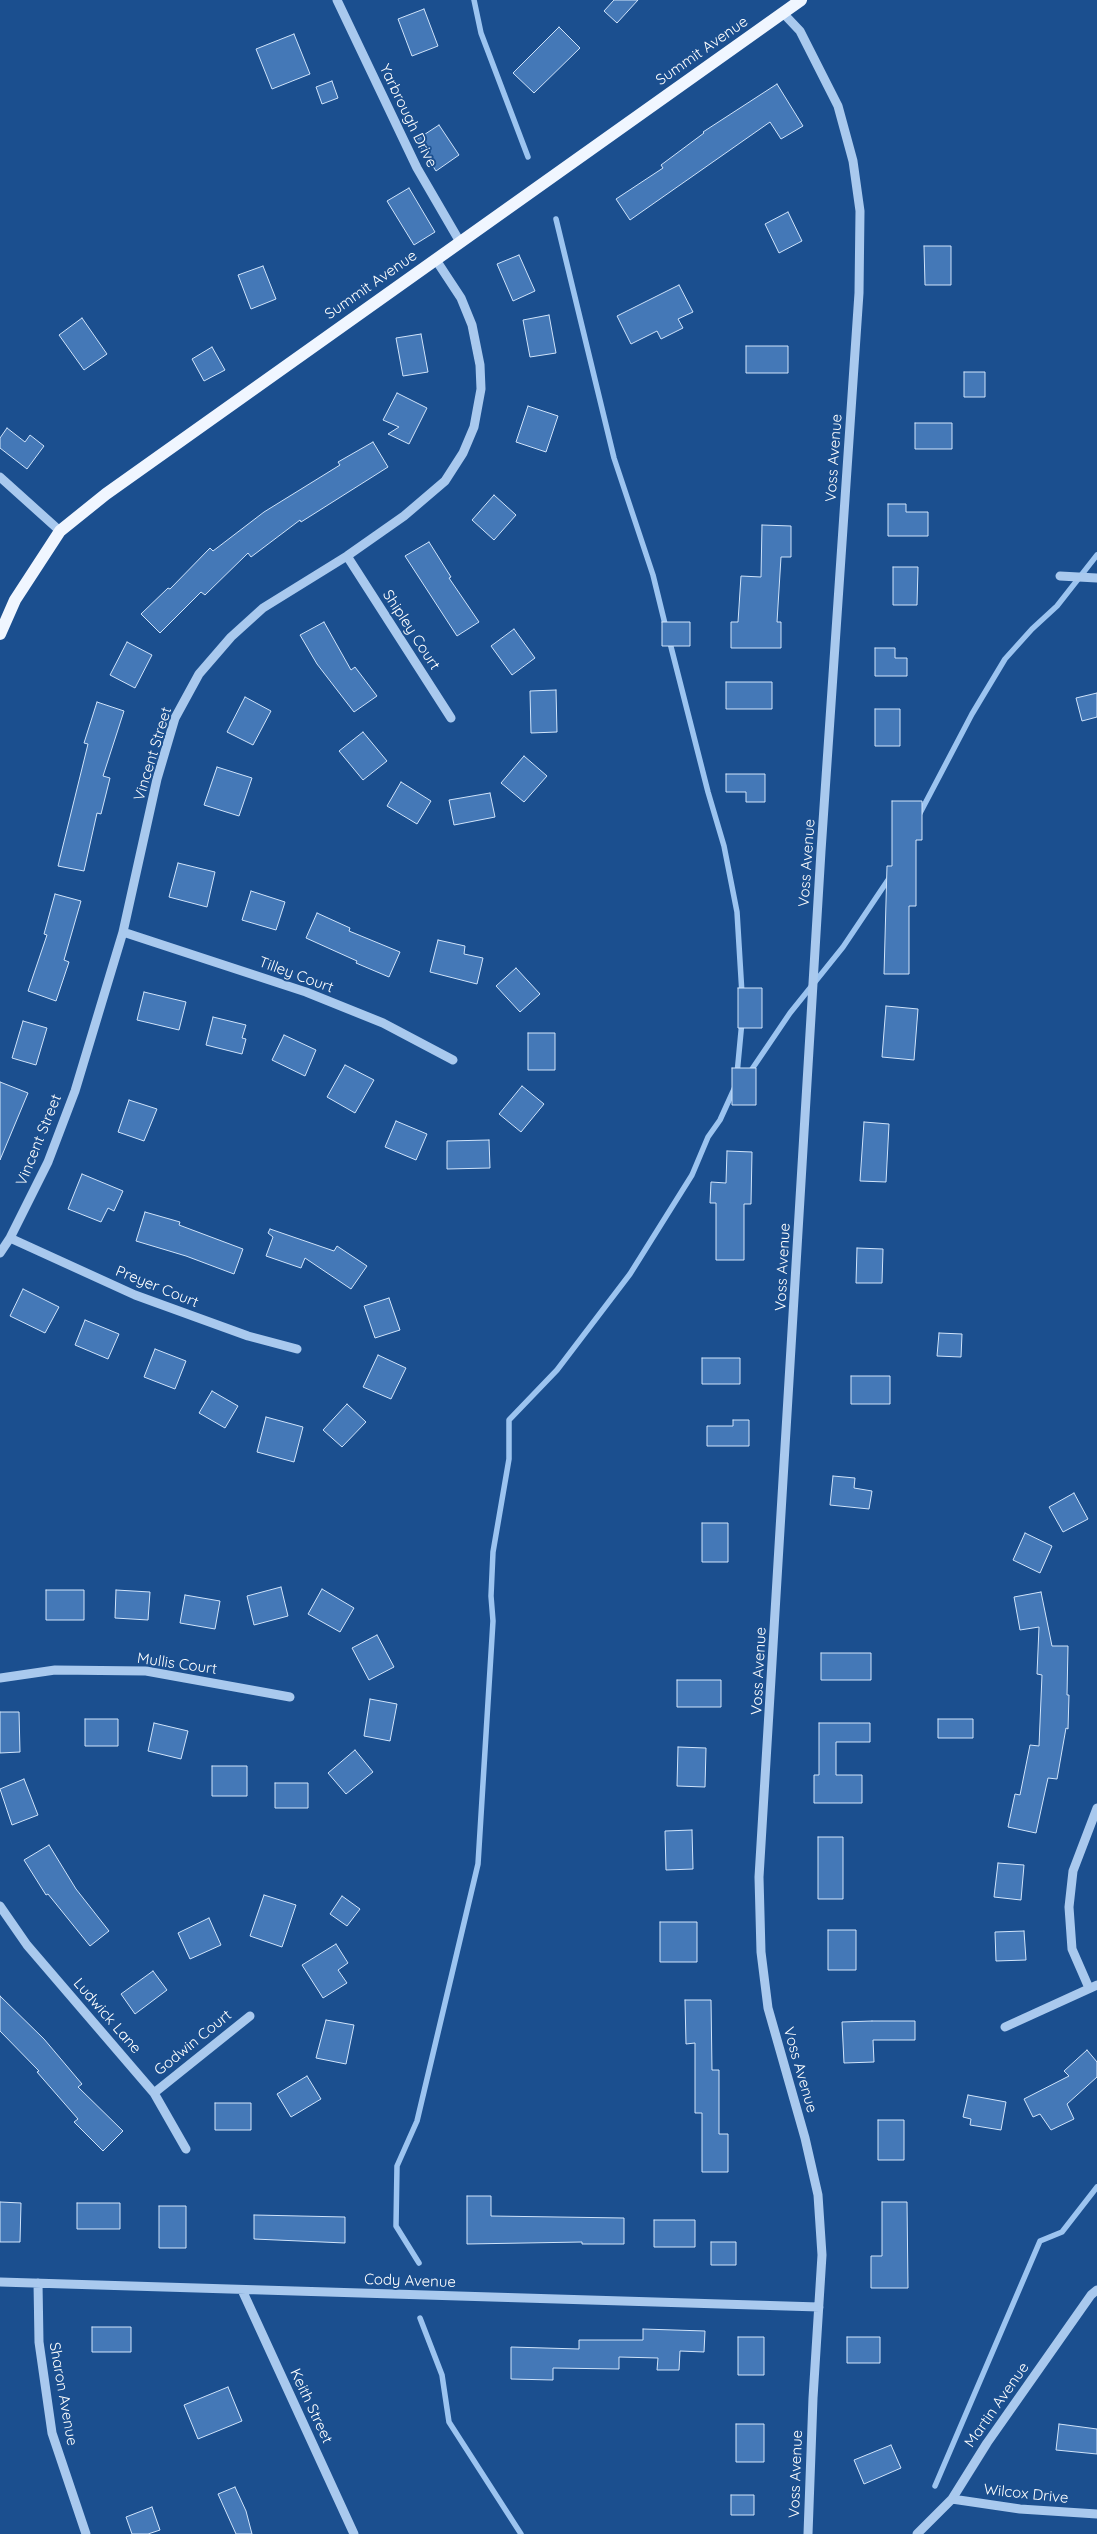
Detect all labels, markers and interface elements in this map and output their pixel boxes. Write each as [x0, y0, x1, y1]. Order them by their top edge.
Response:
street label: Summit Avenue [653, 13, 751, 89]
street label: Yarbrough Drive [375, 61, 441, 171]
street label: Summit Avenue [322, 247, 420, 323]
street label: Voss Avenue [822, 413, 846, 503]
street label: Shipley Court [378, 587, 444, 673]
street label: Vincent Street [130, 705, 176, 803]
street label: Voss Avenue [795, 818, 819, 908]
street label: Tilley Court [256, 953, 336, 997]
street label: Vincent Street [12, 1092, 66, 1188]
street label: Voss Avenue [772, 1223, 794, 1311]
street label: Preyer Court [113, 1262, 201, 1312]
street label: Voss Avenue [748, 1627, 770, 1715]
street label: Mullis Court [136, 1649, 218, 1679]
street label: Ludwick Lane [69, 1975, 145, 2057]
street label: Godwin Court [151, 2006, 235, 2080]
street label: Voss Avenue [779, 2025, 821, 2115]
street label: Cody Avenue [364, 2270, 456, 2292]
street label: Sharon Avenue [45, 2341, 81, 2447]
street label: Martin Avenue [961, 2359, 1033, 2451]
street label: Keith Street [286, 2366, 336, 2446]
street label: Voss Avenue [785, 2430, 807, 2518]
street label: Wilcox Drive [983, 2481, 1069, 2507]

